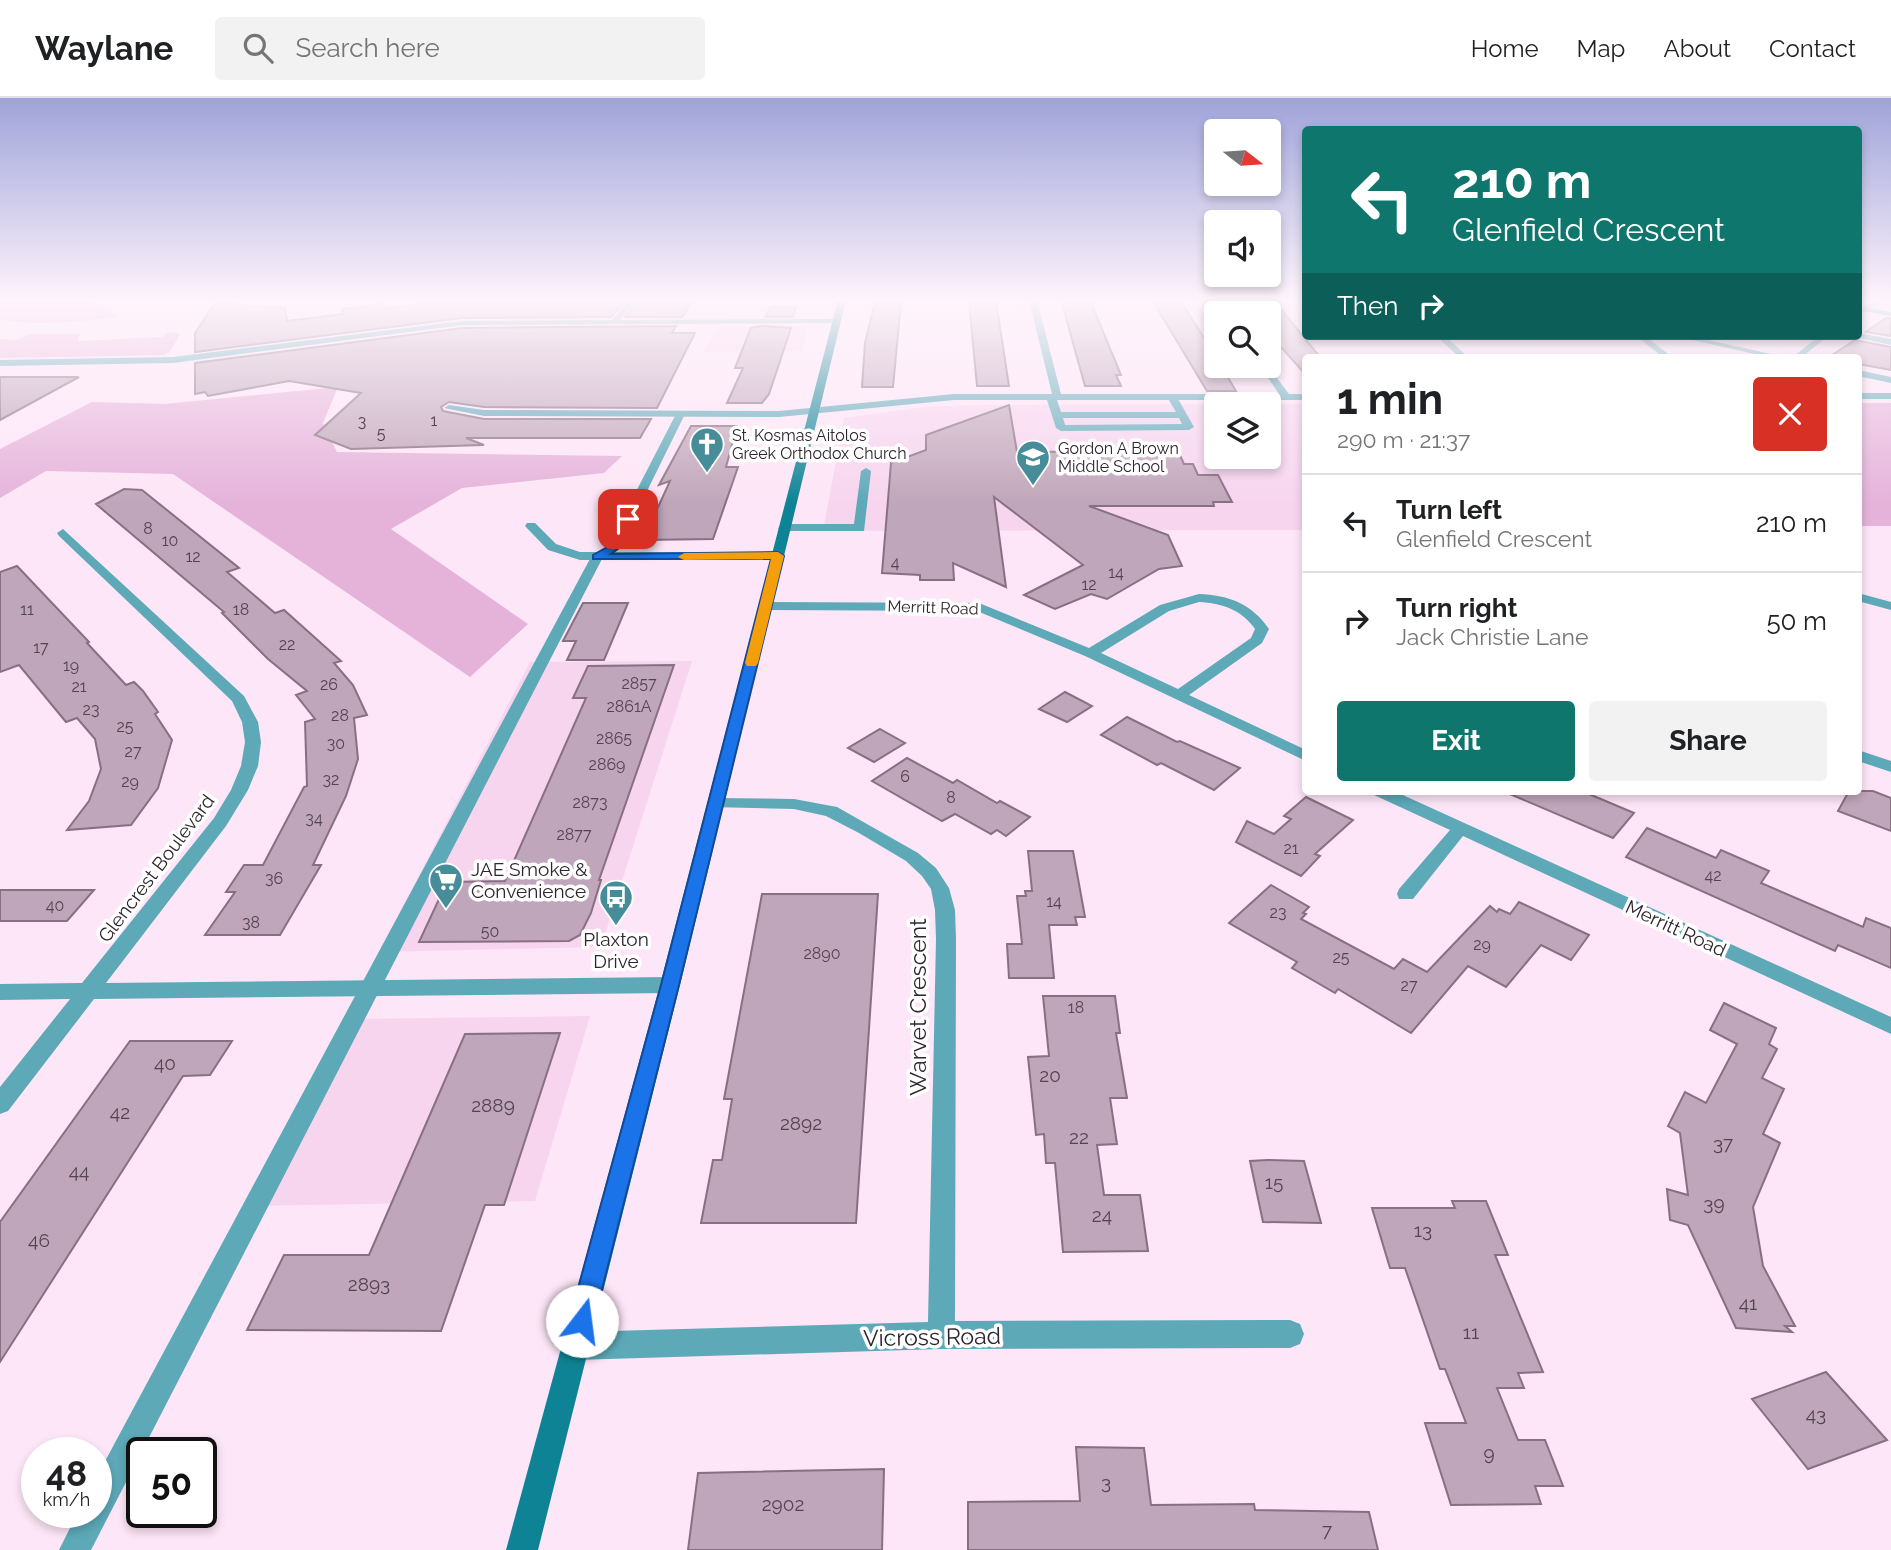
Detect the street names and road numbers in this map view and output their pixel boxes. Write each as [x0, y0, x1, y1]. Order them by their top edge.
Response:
street label: Merritt Road [887, 596, 979, 619]
street label: Glencrest Boulevard [93, 790, 219, 946]
street label: Merritt Road [1622, 895, 1730, 961]
street label: Warvet Crescent [904, 918, 931, 1096]
street label: Vicross Road [863, 1322, 1001, 1351]

